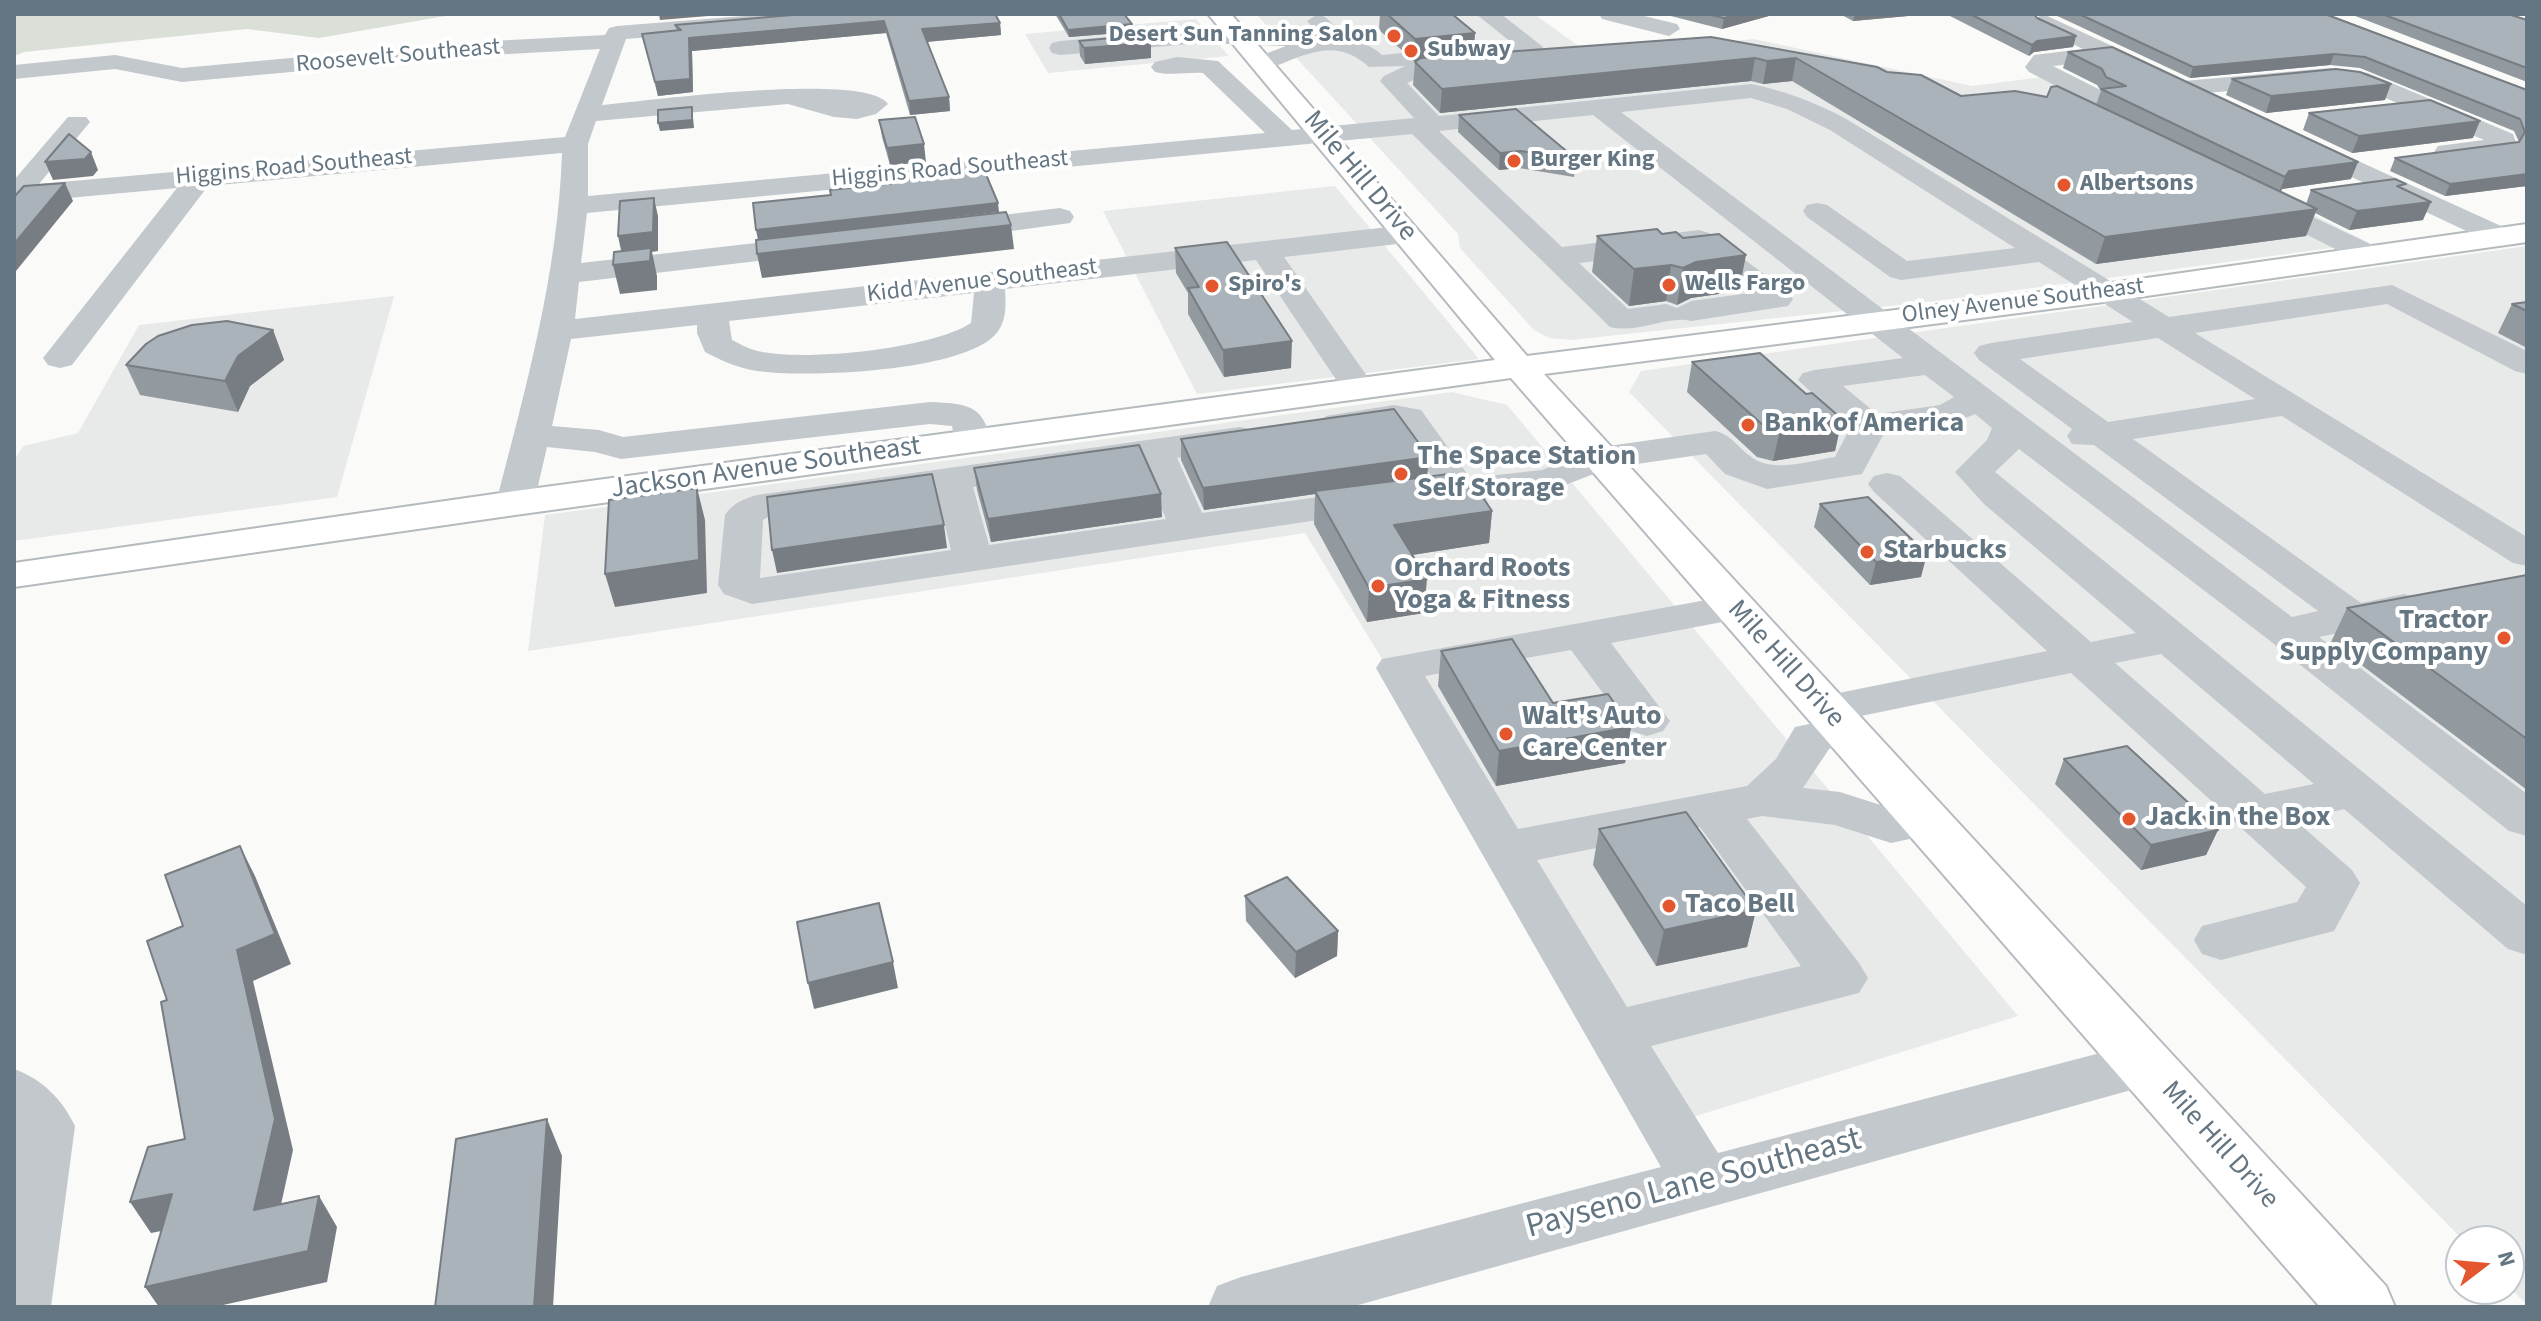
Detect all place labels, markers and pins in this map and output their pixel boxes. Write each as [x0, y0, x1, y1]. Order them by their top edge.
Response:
place label: Desert Sun Tanning Salon [1108, 22, 1378, 50]
marker: Desert Sun Tanning Salon [1385, 27, 1403, 45]
place label: Subway [1427, 37, 1511, 65]
marker: Subway [1402, 42, 1420, 60]
place label: Burger King [1530, 147, 1655, 175]
marker: Burger King [1505, 152, 1523, 170]
place label: Albertsons [2080, 171, 2194, 199]
marker: Albertsons [2055, 176, 2073, 194]
place label: Wells Fargo [1685, 271, 1805, 299]
place label: Spiro's [1228, 272, 1301, 300]
marker: Wells Fargo [1660, 276, 1678, 294]
marker: Spiro's [1203, 277, 1221, 295]
place label: Bank of America [1764, 408, 1964, 442]
marker: Bank of America [1739, 416, 1757, 434]
place label: The Space Station Self Storage [1417, 441, 1636, 507]
marker: The Space Station Self Storage [1392, 465, 1410, 483]
place label: Starbucks [1883, 535, 2007, 569]
marker: Starbucks [1858, 543, 1876, 561]
place label: Orchard Roots Yoga & Fitness [1394, 553, 1570, 619]
marker: Orchard Roots Yoga & Fitness [1369, 577, 1387, 595]
place label: Tractor Supply Company [2279, 605, 2488, 671]
marker: Tractor Supply Company [2495, 629, 2513, 647]
place label: Walt's Auto Care Center [1522, 701, 1667, 767]
marker: Walt's Auto Care Center [1497, 725, 1515, 743]
place label: Jack in the Box [2145, 802, 2330, 836]
marker: Jack in the Box [2120, 810, 2138, 828]
place label: Taco Bell [1685, 889, 1794, 923]
marker: Taco Bell [1660, 897, 1678, 915]

